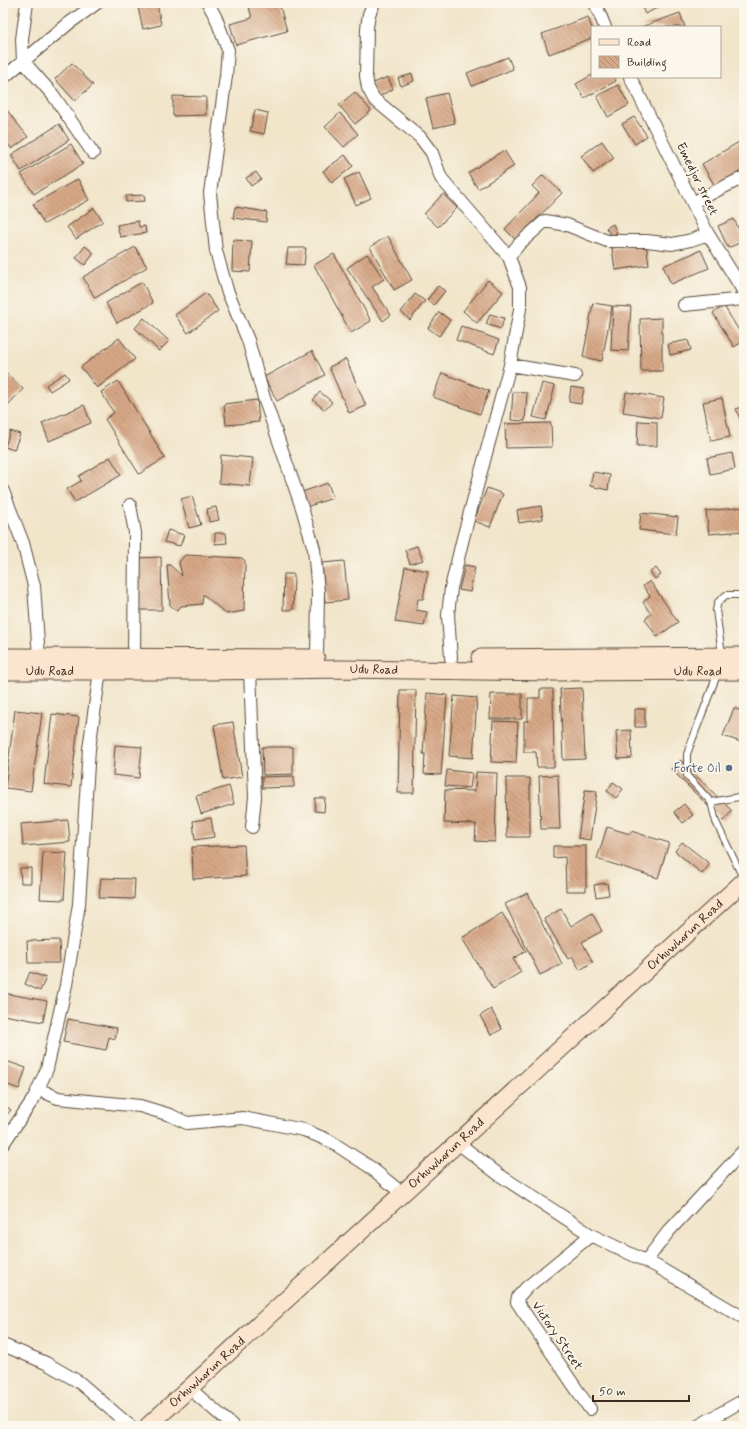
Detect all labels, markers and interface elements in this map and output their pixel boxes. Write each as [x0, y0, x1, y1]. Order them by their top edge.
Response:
legend [591, 26, 721, 78]
text: Road [627, 35, 651, 51]
text: Building [627, 55, 667, 72]
street label: Emedjor street [672, 140, 722, 218]
street label: Udu Road [350, 661, 398, 678]
street label: Udu Road [26, 663, 74, 680]
street label: Udu Road [674, 663, 722, 680]
place label: Forte Oil [673, 760, 721, 777]
marker: Forte Oil [724, 763, 734, 773]
street label: Orhuwhorun Road [643, 895, 727, 974]
street label: Orhuwhorun Road [404, 1114, 488, 1193]
street label: Victory Street [528, 1298, 586, 1374]
street label: Orhuwhorun Road [165, 1333, 249, 1411]
scale bar [593, 1377, 689, 1403]
text: 50 m [599, 1384, 626, 1400]

